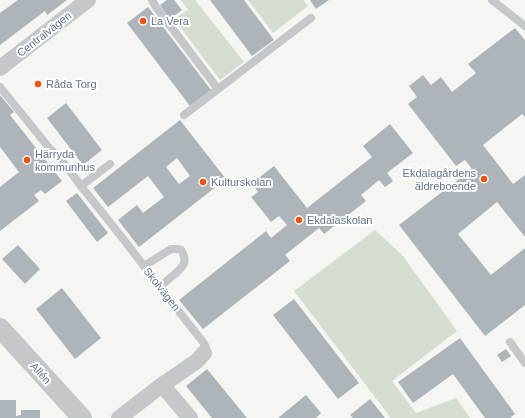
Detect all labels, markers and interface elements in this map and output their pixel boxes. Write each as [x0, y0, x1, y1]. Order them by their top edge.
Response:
street label: Centralvägen [15, 9, 73, 59]
place label: La Vera [151, 15, 190, 27]
marker: La Vera [138, 16, 148, 26]
place label: Råda Torg [46, 78, 97, 90]
marker: Råda Torg [33, 79, 43, 89]
place label: Härryda kommunhus [35, 148, 95, 173]
marker: Härryda kommunhus [22, 155, 32, 165]
place label: Ekdalagårdens äldreboende [403, 167, 476, 192]
marker: Ekdalagårdens äldreboende [479, 174, 489, 184]
place label: Kulturskolan [211, 176, 272, 188]
marker: Kulturskolan [198, 177, 208, 187]
place label: Ekdalaskolan [307, 214, 372, 226]
marker: Ekdalaskolan [294, 215, 304, 225]
street label: Skolvägen [141, 265, 183, 313]
street label: Allén [28, 360, 54, 386]

